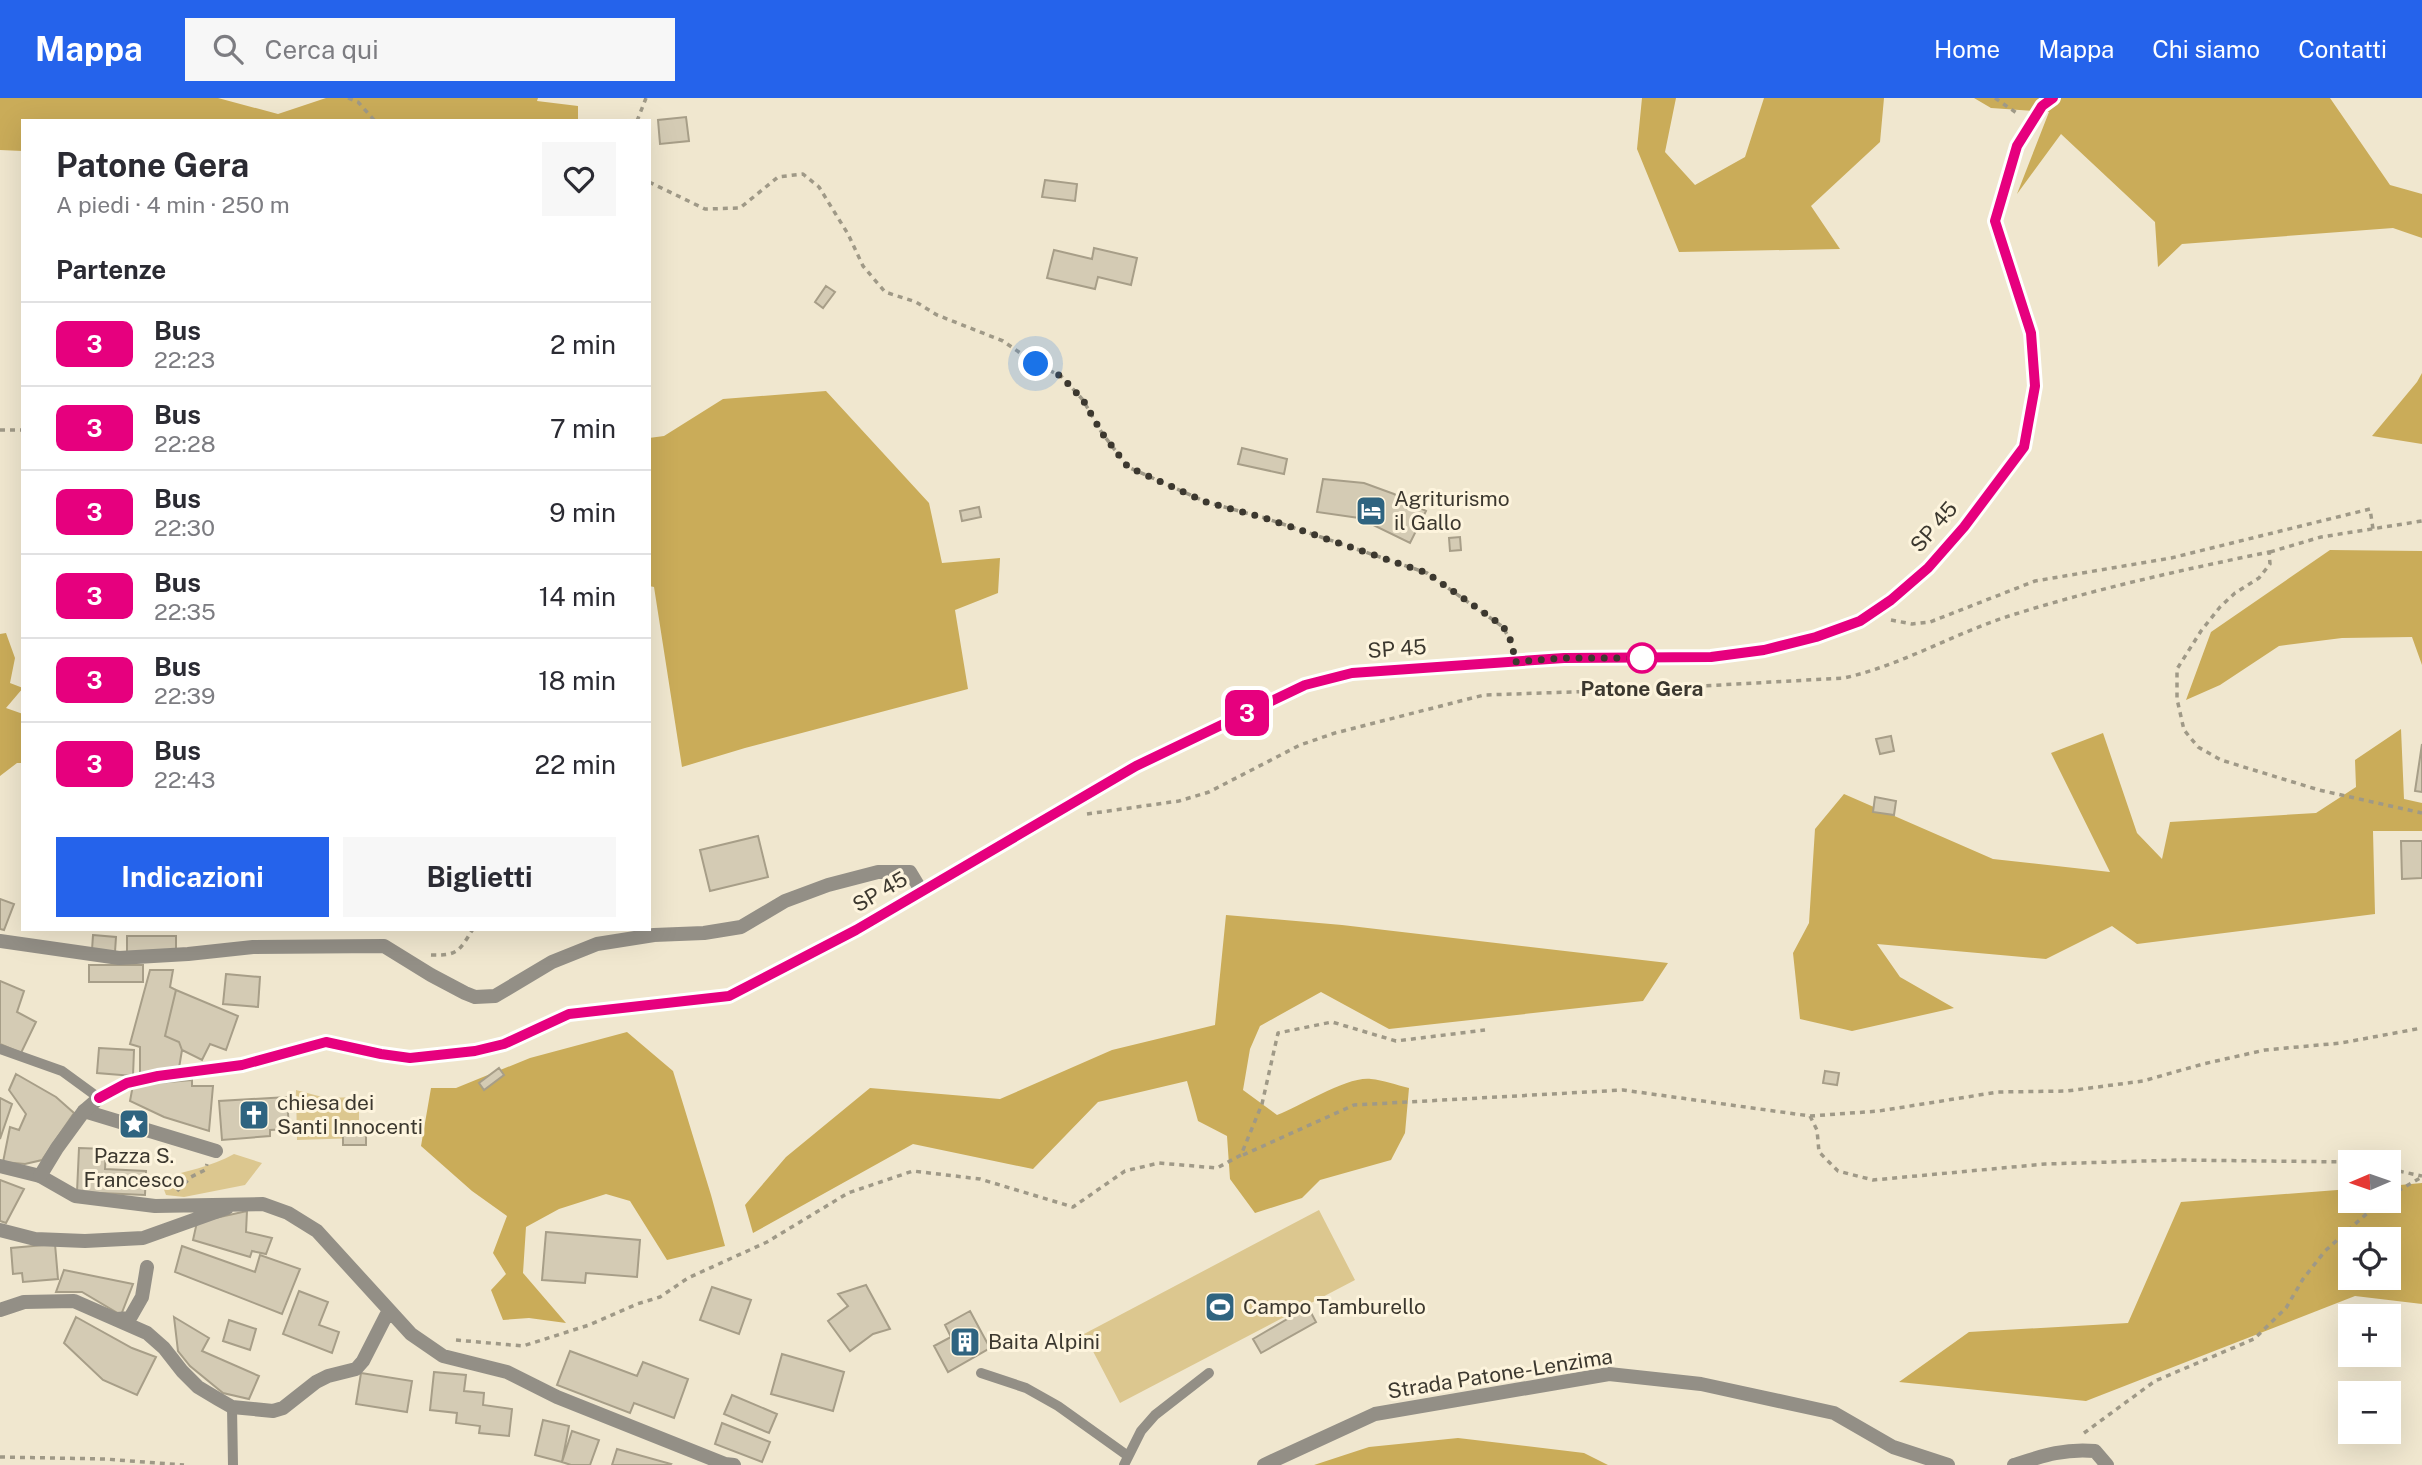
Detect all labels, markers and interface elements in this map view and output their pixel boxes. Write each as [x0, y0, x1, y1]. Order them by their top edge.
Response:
search box [185, 18, 675, 81]
text: Mappa [35, 30, 143, 68]
icon: search [209, 30, 247, 68]
text: Cerca qui [265, 34, 379, 65]
text: Home [1934, 35, 2000, 63]
text: Mappa [2038, 35, 2114, 63]
text: Chi siamo [2152, 35, 2260, 63]
text: Contatti [2298, 35, 2387, 63]
button: heart [542, 142, 616, 216]
text: Patone Gera [56, 146, 249, 184]
text: A piedi · 4 min · 250 m [56, 191, 290, 218]
text: Partenze [56, 254, 166, 285]
text: Bus [154, 315, 201, 346]
text: 2 min [550, 329, 616, 360]
text: 3 [87, 330, 102, 358]
text: 22:23 [154, 346, 215, 373]
your location [1018, 346, 1053, 381]
text: Bus [154, 399, 201, 430]
text: 7 min [550, 413, 616, 444]
text: 3 [87, 414, 102, 442]
text: 22:28 [154, 430, 216, 457]
text: Bus [154, 483, 201, 514]
place label: Agriturismo il Gallo [1394, 486, 1510, 535]
hotel icon: Agriturismo il Gallo [1354, 494, 1388, 528]
street label: SP 45 [1905, 496, 1962, 557]
text: 9 min [549, 497, 616, 528]
text: 3 [87, 498, 102, 526]
text: 22:30 [154, 514, 215, 541]
text: Bus [154, 567, 201, 598]
text: 14 min [539, 581, 616, 612]
text: 3 [87, 582, 102, 610]
text: 22:35 [154, 598, 216, 625]
street label: SP 45 [1367, 634, 1427, 663]
marker: Patone Gera [1627, 643, 1657, 673]
text: Bus [154, 651, 201, 682]
text: 18 min [538, 665, 616, 696]
text: 3 [87, 666, 102, 694]
place label: Patone Gera [1581, 676, 1704, 701]
text: 22:39 [154, 682, 215, 709]
line badge: 3 [1224, 690, 1270, 736]
text: 3 [1239, 699, 1255, 727]
text: Bus [154, 735, 201, 766]
text: 22 min [535, 749, 616, 780]
text: 3 [87, 750, 102, 778]
text: 22:43 [154, 766, 215, 793]
button: Indicazioni [56, 837, 329, 917]
button: Biglietti [343, 837, 616, 917]
street label: SP 45 [848, 866, 912, 917]
place label: chiesa dei Santi Innocenti [277, 1090, 423, 1139]
church icon: chiesa dei Santi Innocenti [237, 1098, 271, 1132]
place icon: Pazza S. Francesco [117, 1107, 151, 1141]
place label: Pazza S. Francesco [83, 1143, 185, 1192]
north arrow [2338, 1150, 2401, 1213]
map controls [2338, 1150, 2401, 1444]
button: locate [2338, 1227, 2401, 1290]
sports icon: Campo Tamburello [1203, 1290, 1237, 1324]
place label: Campo Tamburello [1243, 1294, 1426, 1319]
button: + [2338, 1304, 2401, 1367]
building icon: Baita Alpini [948, 1325, 982, 1359]
place label: Baita Alpini [988, 1329, 1100, 1354]
street label: Strada Patone-Lenzima [1386, 1343, 1614, 1404]
button: − [2338, 1381, 2401, 1444]

